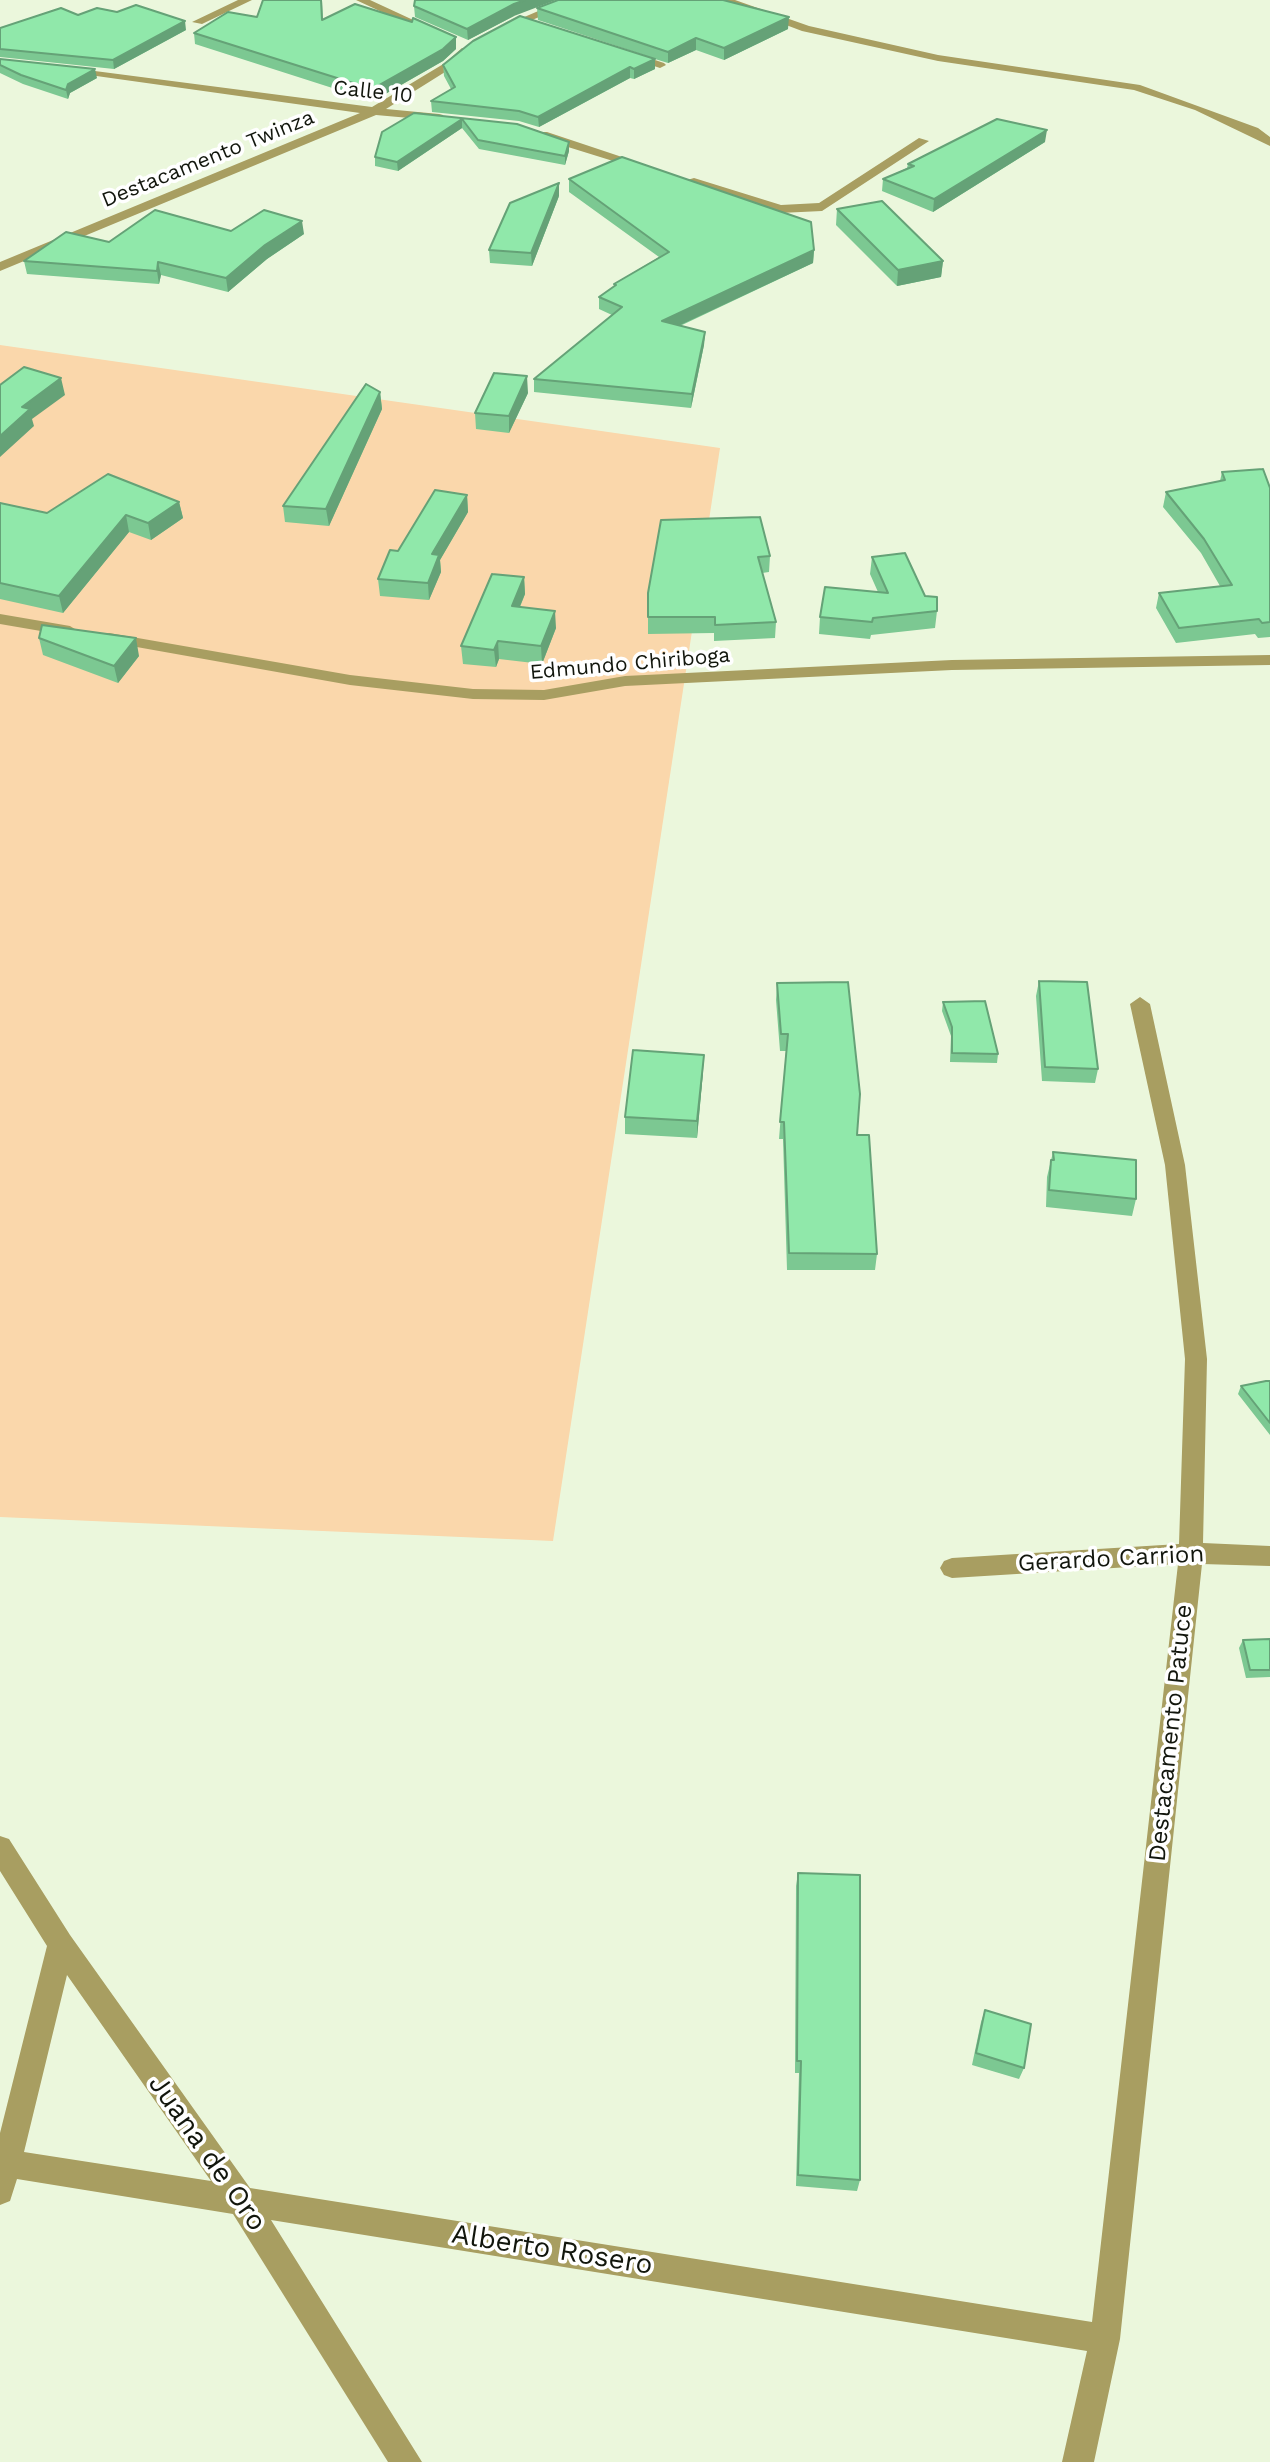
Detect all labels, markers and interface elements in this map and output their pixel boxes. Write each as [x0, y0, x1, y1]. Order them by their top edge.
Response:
street label: Calle 10 [332, 75, 414, 109]
street label: Destacamento Twinza [98, 105, 318, 213]
street label: Edmundo Chiriboga [529, 643, 731, 685]
street label: Gerardo Carrion [1017, 1540, 1205, 1578]
street label: Destacamento Patuce [1143, 1603, 1199, 1863]
street label: Juana de Oro [141, 2068, 273, 2238]
street label: Alberto Rosero [449, 2218, 655, 2282]

